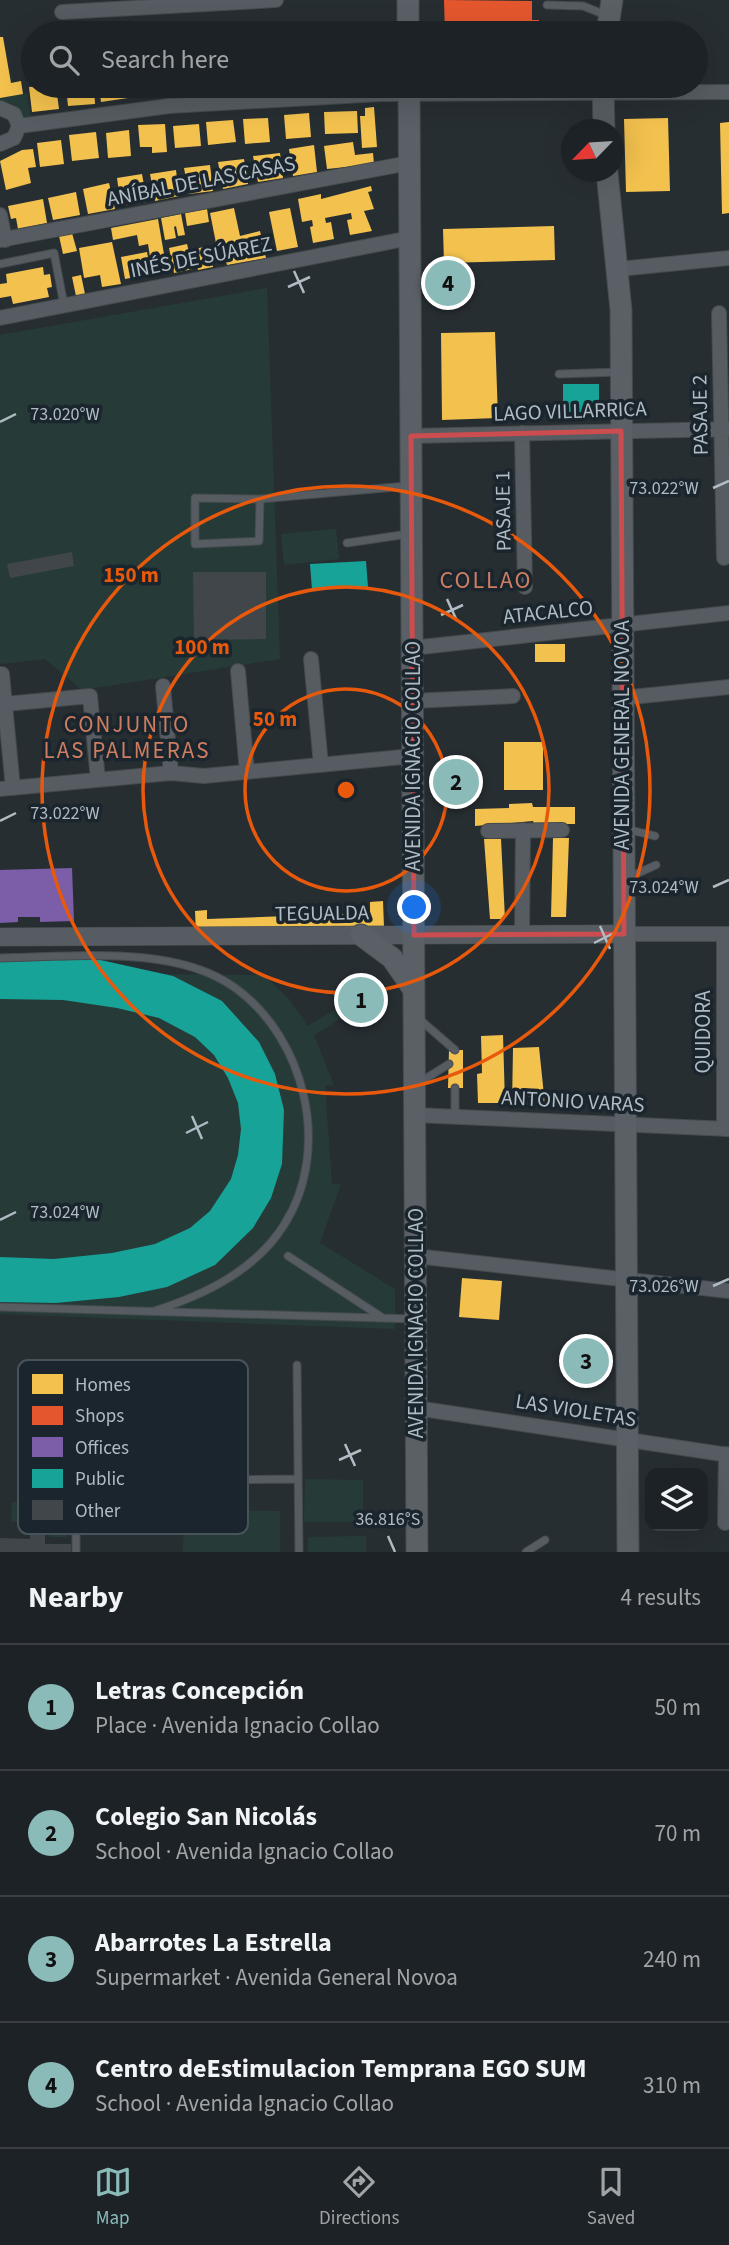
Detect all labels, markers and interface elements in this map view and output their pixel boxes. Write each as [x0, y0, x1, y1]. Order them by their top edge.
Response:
search box [21, 21, 708, 98]
icon: search [45, 41, 83, 79]
text: Search here [101, 41, 229, 78]
north arrow [561, 119, 624, 182]
street label: ANÍBAL DE LAS CASAS [104, 148, 298, 214]
street label: INÉS DE SÚAREZ [127, 229, 275, 285]
pin: 4 [425, 257, 471, 309]
street label: PASAJE 2 [684, 374, 716, 456]
street label: LAGO VILLARRICA [493, 393, 648, 429]
text: 73.020°W [30, 402, 100, 427]
street label: PASAJE 1 [487, 470, 519, 552]
text: 73.022°W [629, 476, 699, 501]
text: 150 m [103, 560, 159, 590]
district label: COLLAO [439, 563, 533, 598]
street label: ATACALCO [502, 592, 594, 632]
street label: AVENIDA GENERAL NOVOA [607, 619, 637, 850]
text: 100 m [174, 632, 230, 662]
street label: AVENIDA IGNACIO COLLAO [398, 641, 428, 871]
text: 50 m [253, 704, 297, 734]
district label: CONJUNTO LAS PALMERAS [44, 708, 210, 767]
pin: 2 [433, 756, 479, 808]
centre of rings [334, 778, 358, 802]
text: 73.022°W [30, 801, 100, 826]
text: 73.024°W [629, 875, 699, 900]
your location [397, 890, 431, 924]
street label: TEGUALDA [275, 897, 370, 929]
pin: 1 [338, 974, 384, 1026]
street label: QUIDORA [688, 990, 718, 1074]
street label: ANTONIO VARAS [501, 1082, 645, 1120]
text: 73.024°W [30, 1200, 100, 1225]
street label: AVENIDA IGNACIO COLLAO [401, 1208, 431, 1438]
text: 73.026°W [629, 1274, 699, 1299]
pin: 3 [563, 1335, 609, 1387]
legend [18, 1360, 248, 1534]
text: Homes [75, 1372, 131, 1399]
street label: LAS VIOLETAS [514, 1386, 638, 1434]
text: Shops [75, 1403, 124, 1430]
text: Offices [75, 1435, 129, 1462]
text: Public [75, 1466, 125, 1493]
map controls [645, 1468, 708, 1531]
button: layers [645, 1468, 708, 1531]
text: Other [75, 1498, 121, 1525]
text: 36.816°S [356, 1507, 420, 1532]
text: Nearby [28, 1576, 123, 1619]
text: 4 results [621, 1581, 701, 1614]
text: Letras Concepción [95, 1672, 304, 1709]
text: 1 [45, 1691, 57, 1724]
text: 50 m [654, 1691, 701, 1724]
text: Place · Avenida Ignacio Collao [95, 1709, 380, 1742]
text: Colegio San Nicolás [95, 1798, 317, 1835]
text: 2 [45, 1817, 57, 1850]
text: 70 m [654, 1817, 701, 1850]
text: School · Avenida Ignacio Collao [95, 1835, 394, 1868]
text: Abarrotes La Estrella [95, 1924, 332, 1961]
text: 3 [45, 1943, 57, 1976]
text: 240 m [643, 1943, 701, 1976]
text: Supermarket · Avenida General Novoa [95, 1961, 458, 1994]
text: Centro deEstimulacion Temprana EGO SUM [95, 2050, 587, 2087]
text: 4 [45, 2069, 57, 2102]
text: 310 m [643, 2069, 701, 2102]
text: School · Avenida Ignacio Collao [95, 2087, 394, 2120]
tab: Map [94, 2163, 132, 2232]
tab: Directions [319, 2163, 399, 2232]
tab: Saved [587, 2163, 635, 2232]

